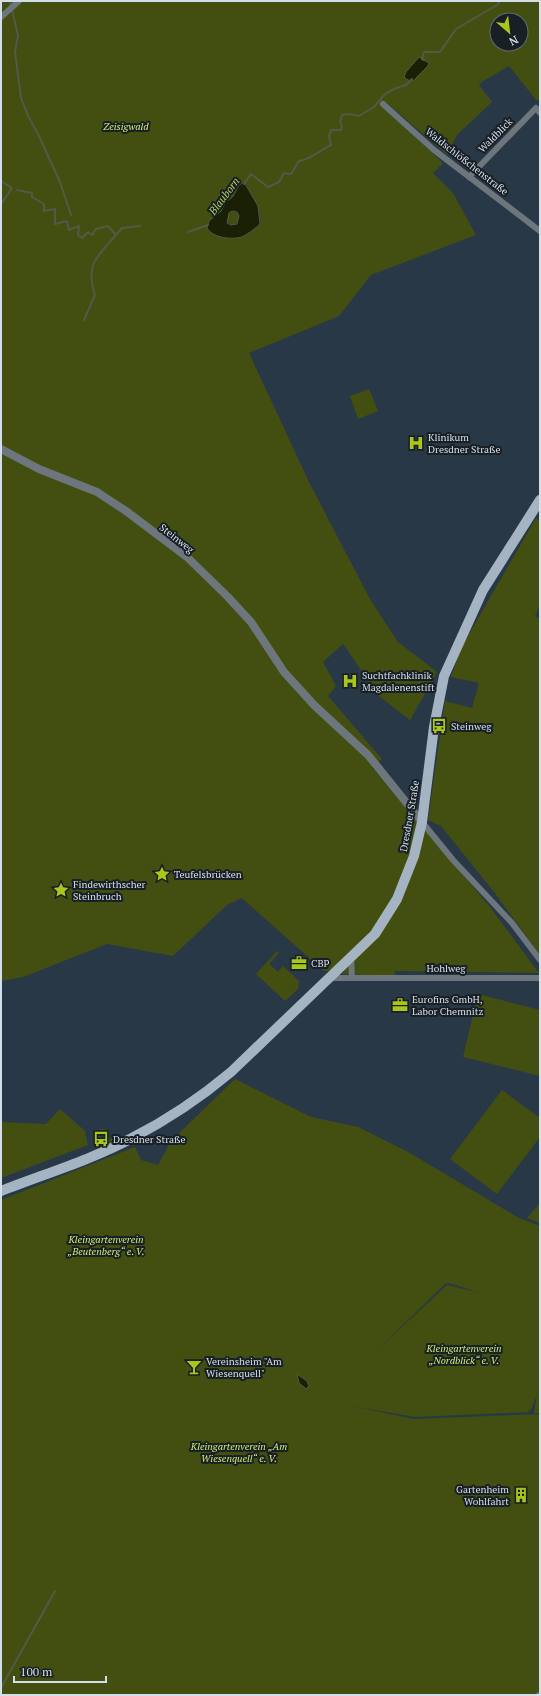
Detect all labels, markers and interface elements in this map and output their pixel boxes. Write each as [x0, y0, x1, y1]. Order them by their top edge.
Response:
north arrow [489, 12, 529, 52]
text: N [506, 33, 521, 49]
street label: Waldblick [475, 115, 516, 155]
park label: Zeisigwald [103, 120, 149, 133]
street label: Waldschlößchenstraße [423, 125, 511, 198]
water label: Blauborn [205, 175, 243, 218]
place label: Klinikum Dresdner Straße [428, 431, 500, 456]
hospital icon: Klinikum Dresdner Straße [407, 434, 425, 452]
street label: Steinweg [157, 521, 197, 556]
place label: Suchtfachklinik Magdalenenstift [362, 669, 435, 694]
hospital icon: Suchtfachklinik Magdalenenstift [341, 672, 359, 690]
bus stop icon: Steinweg [430, 717, 448, 735]
place label: Steinweg [451, 720, 492, 733]
street label: Dresdner Straße [397, 779, 422, 853]
place icon: Teufelsbrücken [153, 865, 171, 883]
place label: Teufelsbrücken [174, 868, 242, 881]
place label: Findewirthscher Steinbruch [73, 878, 146, 903]
place icon: Findewirthscher Steinbruch [52, 881, 70, 899]
office icon: CBP [290, 954, 308, 972]
place label: CBP [311, 957, 330, 970]
street label: Hohlweg [426, 962, 466, 975]
place label: Eurofins GmbH, Labor Chemnitz [412, 993, 483, 1018]
office icon: Eurofins GmbH, Labor Chemnitz [391, 996, 409, 1014]
bus stop icon: Dresdner Straße [92, 1130, 110, 1148]
place label: Dresdner Straße [113, 1133, 185, 1146]
park label: Kleingartenverein „Beutenberg“ e. V. [67, 1233, 145, 1258]
park label: Kleingartenverein „Nordblick“ e. V. [425, 1342, 502, 1367]
place label: Vereinsheim "Am Wiesenquell" [206, 1355, 282, 1380]
bar icon: Vereinsheim "Am Wiesenquell" [185, 1358, 203, 1376]
park label: Kleingartenverein „Am Wiesenquell“ e. V. [190, 1440, 287, 1465]
place label: Gartenheim Wohlfahrt [456, 1483, 509, 1508]
building icon: Gartenheim Wohlfahrt [512, 1486, 530, 1504]
scale bar [14, 1658, 106, 1684]
text: 100 m [20, 1664, 53, 1679]

